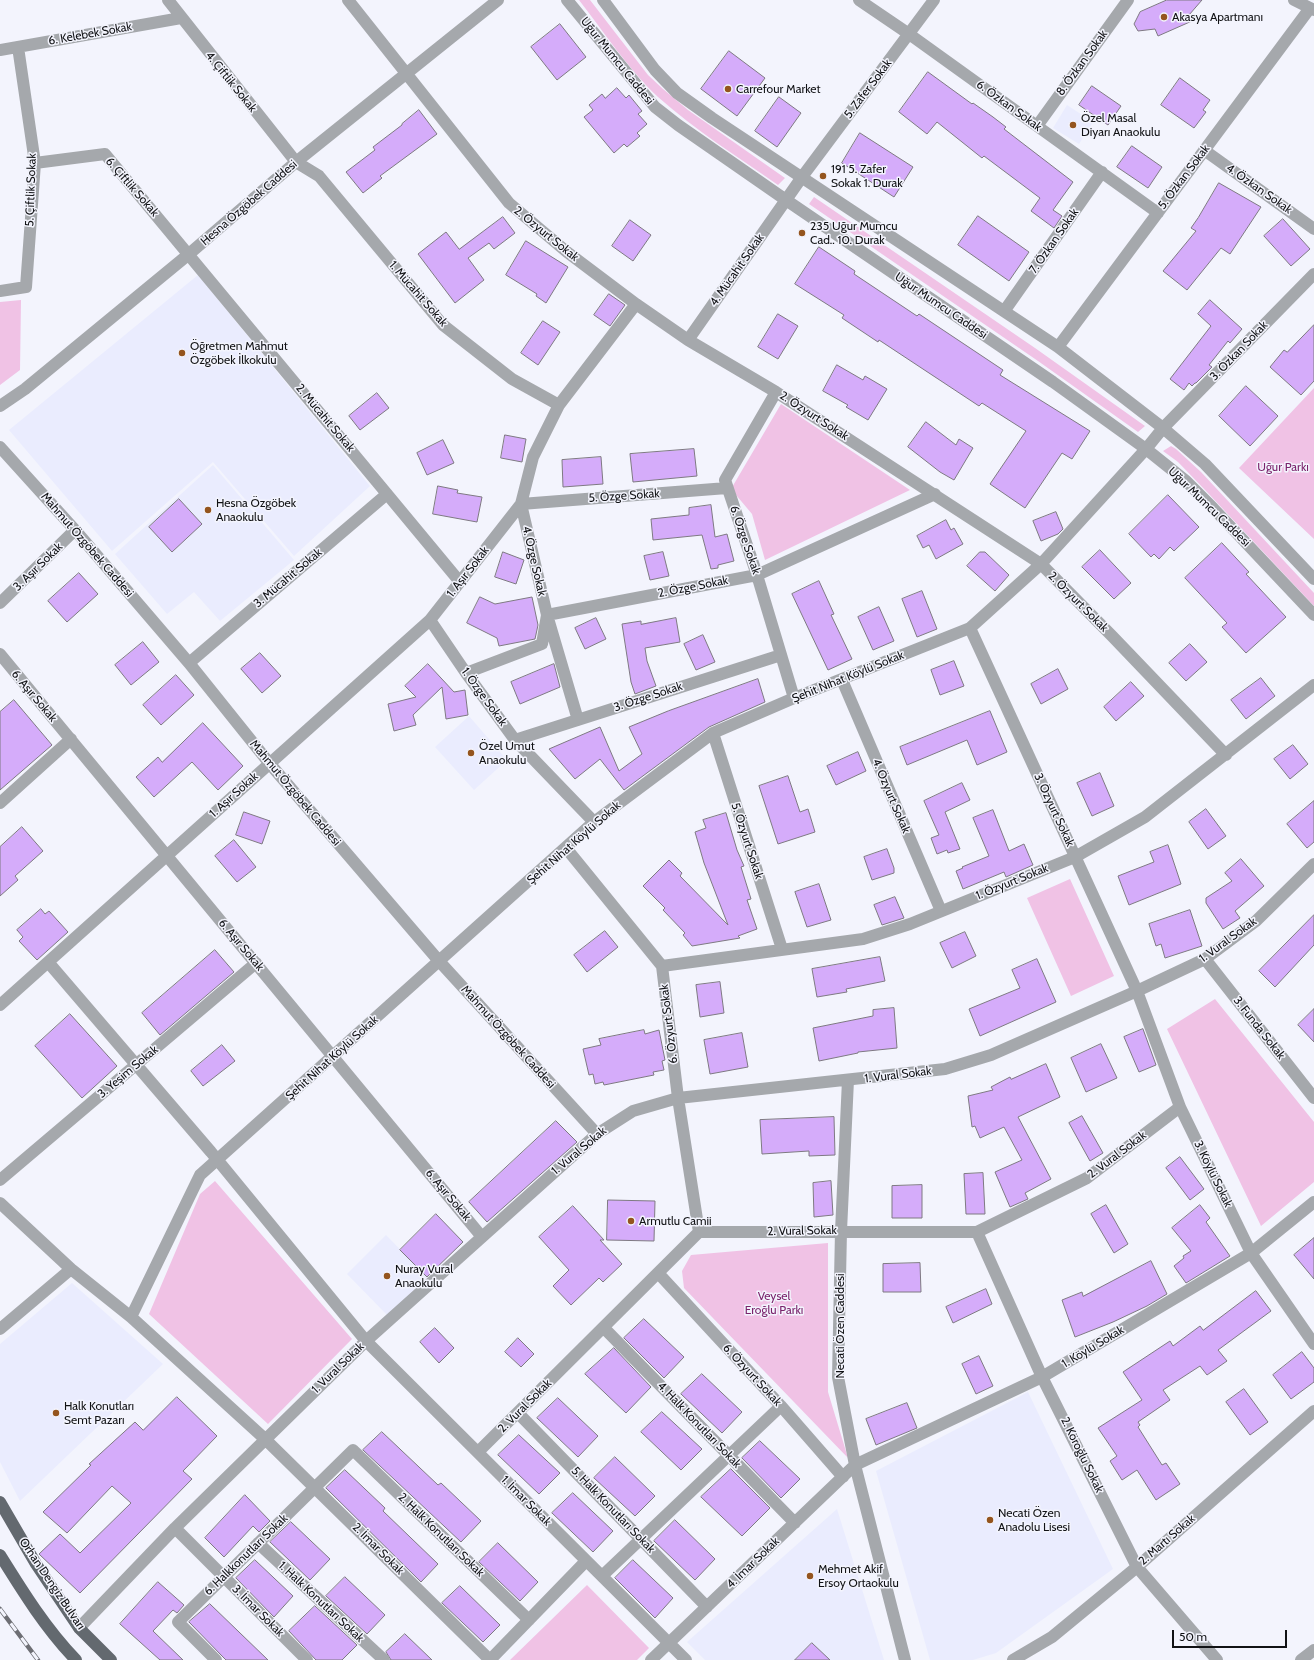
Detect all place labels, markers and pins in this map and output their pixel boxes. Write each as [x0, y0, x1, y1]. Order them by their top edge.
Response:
place label: Akasya Apartmanı [1172, 10, 1263, 24]
marker: Akasya Apartmanı [1159, 12, 1169, 22]
place label: Carrefour Market [736, 82, 820, 96]
marker: Carrefour Market [723, 84, 733, 94]
place label: Özel Masal Diyarı Anaokulu [1081, 111, 1160, 139]
marker: Özel Masal Diyarı Anaokulu [1068, 120, 1078, 130]
place label: 191 5. Zafer Sokak 1. Durak [831, 162, 903, 190]
marker: 191 5. Zafer Sokak 1. Durak [818, 171, 828, 181]
place label: 235 Uğur Mumcu Cad.. 10. Durak [810, 219, 898, 247]
marker: 235 Uğur Mumcu Cad.. 10. Durak [797, 228, 807, 238]
place label: Öğretmen Mahmut Özgöbek İlkokulu [190, 339, 288, 367]
marker: Öğretmen Mahmut Özgöbek İlkokulu [177, 348, 187, 358]
place label: Hesna Özgöbek Anaokulu [216, 496, 296, 524]
marker: Hesna Özgöbek Anaokulu [203, 505, 213, 515]
place label: Özel Umut Anaokulu [479, 739, 535, 767]
marker: Özel Umut Anaokulu [466, 748, 476, 758]
place label: Armutlu Camii [639, 1214, 712, 1228]
marker: Armutlu Camii [626, 1216, 636, 1226]
place label: Nuray Vural Anaokulu [395, 1262, 453, 1290]
marker: Nuray Vural Anaokulu [382, 1271, 392, 1281]
place label: Halk Konutları Semt Pazarı [64, 1399, 134, 1427]
marker: Halk Konutları Semt Pazarı [51, 1408, 61, 1418]
place label: Necati Özen Anadolu Lisesi [998, 1506, 1070, 1534]
marker: Necati Özen Anadolu Lisesi [985, 1515, 995, 1525]
place label: Mehmet Akif Ersoy Ortaokulu [818, 1562, 899, 1590]
marker: Mehmet Akif Ersoy Ortaokulu [805, 1571, 815, 1581]

